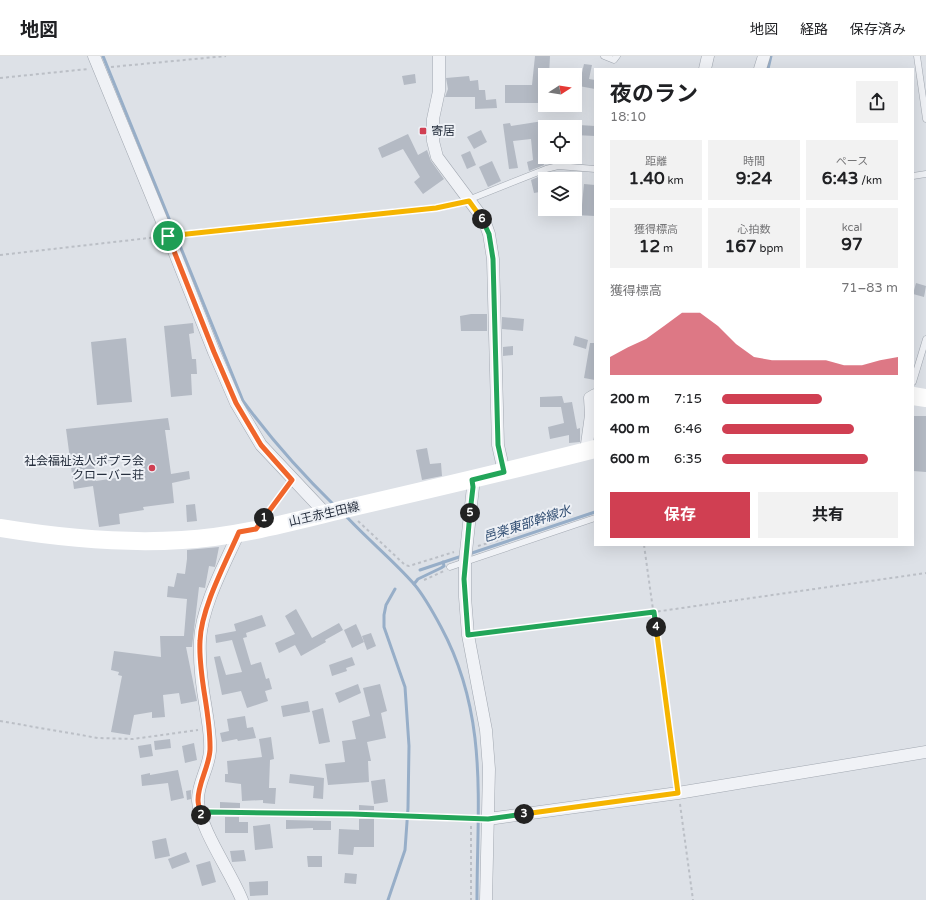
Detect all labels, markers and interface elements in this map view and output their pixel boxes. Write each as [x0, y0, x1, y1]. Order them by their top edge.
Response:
text: 地図 [20, 19, 58, 41]
text: 地図 [750, 21, 778, 38]
text: 経路 [800, 21, 828, 38]
text: 保存済み [850, 21, 906, 38]
north arrow [538, 68, 582, 112]
map controls [538, 68, 582, 216]
text: 夜のラン [610, 81, 698, 107]
button: share [856, 81, 898, 123]
text: 18:10 [610, 109, 646, 125]
button: locate [538, 120, 582, 164]
place label: 寄居 [431, 124, 455, 138]
marker: 寄居 [418, 126, 428, 136]
text: 距離 [645, 155, 667, 168]
text: 時間 [743, 155, 765, 168]
text: ペース [836, 155, 868, 168]
text: 1.40 [628, 168, 665, 189]
text: 9:24 [736, 168, 772, 189]
text: 6:43 [822, 168, 858, 189]
button: layers [538, 172, 582, 216]
text: km [665, 174, 684, 187]
text: /km [858, 174, 882, 187]
pin: 6 [472, 209, 492, 229]
text: 6 [479, 212, 485, 225]
pin [151, 219, 185, 253]
text: kcal [842, 221, 862, 234]
text: 獲得標高 [634, 223, 678, 236]
text: 心拍数 [738, 223, 771, 236]
icon: arrive [157, 225, 179, 247]
text: 97 [841, 234, 863, 255]
text: 12 [639, 236, 660, 257]
text: 167 [725, 236, 757, 257]
text: m [660, 242, 673, 255]
text: bpm [757, 242, 783, 255]
text: 71–83 m [841, 280, 898, 296]
text: 獲得標高 [610, 283, 662, 299]
text: 200 m [610, 391, 650, 407]
text: 7:15 [674, 391, 702, 407]
text: 400 m [610, 421, 650, 437]
text: 6:46 [674, 421, 702, 437]
text: 600 m [610, 451, 650, 467]
text: 6:35 [674, 451, 702, 467]
place label: 社会福祉法人ポプラ会 クローバー荘 [24, 454, 144, 482]
marker: 社会福祉法人ポプラ会 クローバー荘 [147, 463, 157, 473]
button: 保存 [610, 492, 750, 538]
button: 共有 [758, 492, 898, 538]
street label: 山王赤生田線 [287, 499, 361, 529]
water label: 邑楽東部幹線水 [481, 502, 575, 546]
pin: 5 [460, 503, 480, 523]
text: 5 [467, 506, 473, 519]
pin: 1 [254, 508, 274, 528]
text: 1 [261, 511, 267, 524]
pin: 4 [646, 617, 666, 637]
text: 4 [653, 620, 659, 633]
pin: 3 [514, 804, 534, 824]
pin: 2 [191, 805, 211, 825]
text: 3 [521, 807, 527, 820]
text: 2 [198, 808, 204, 821]

